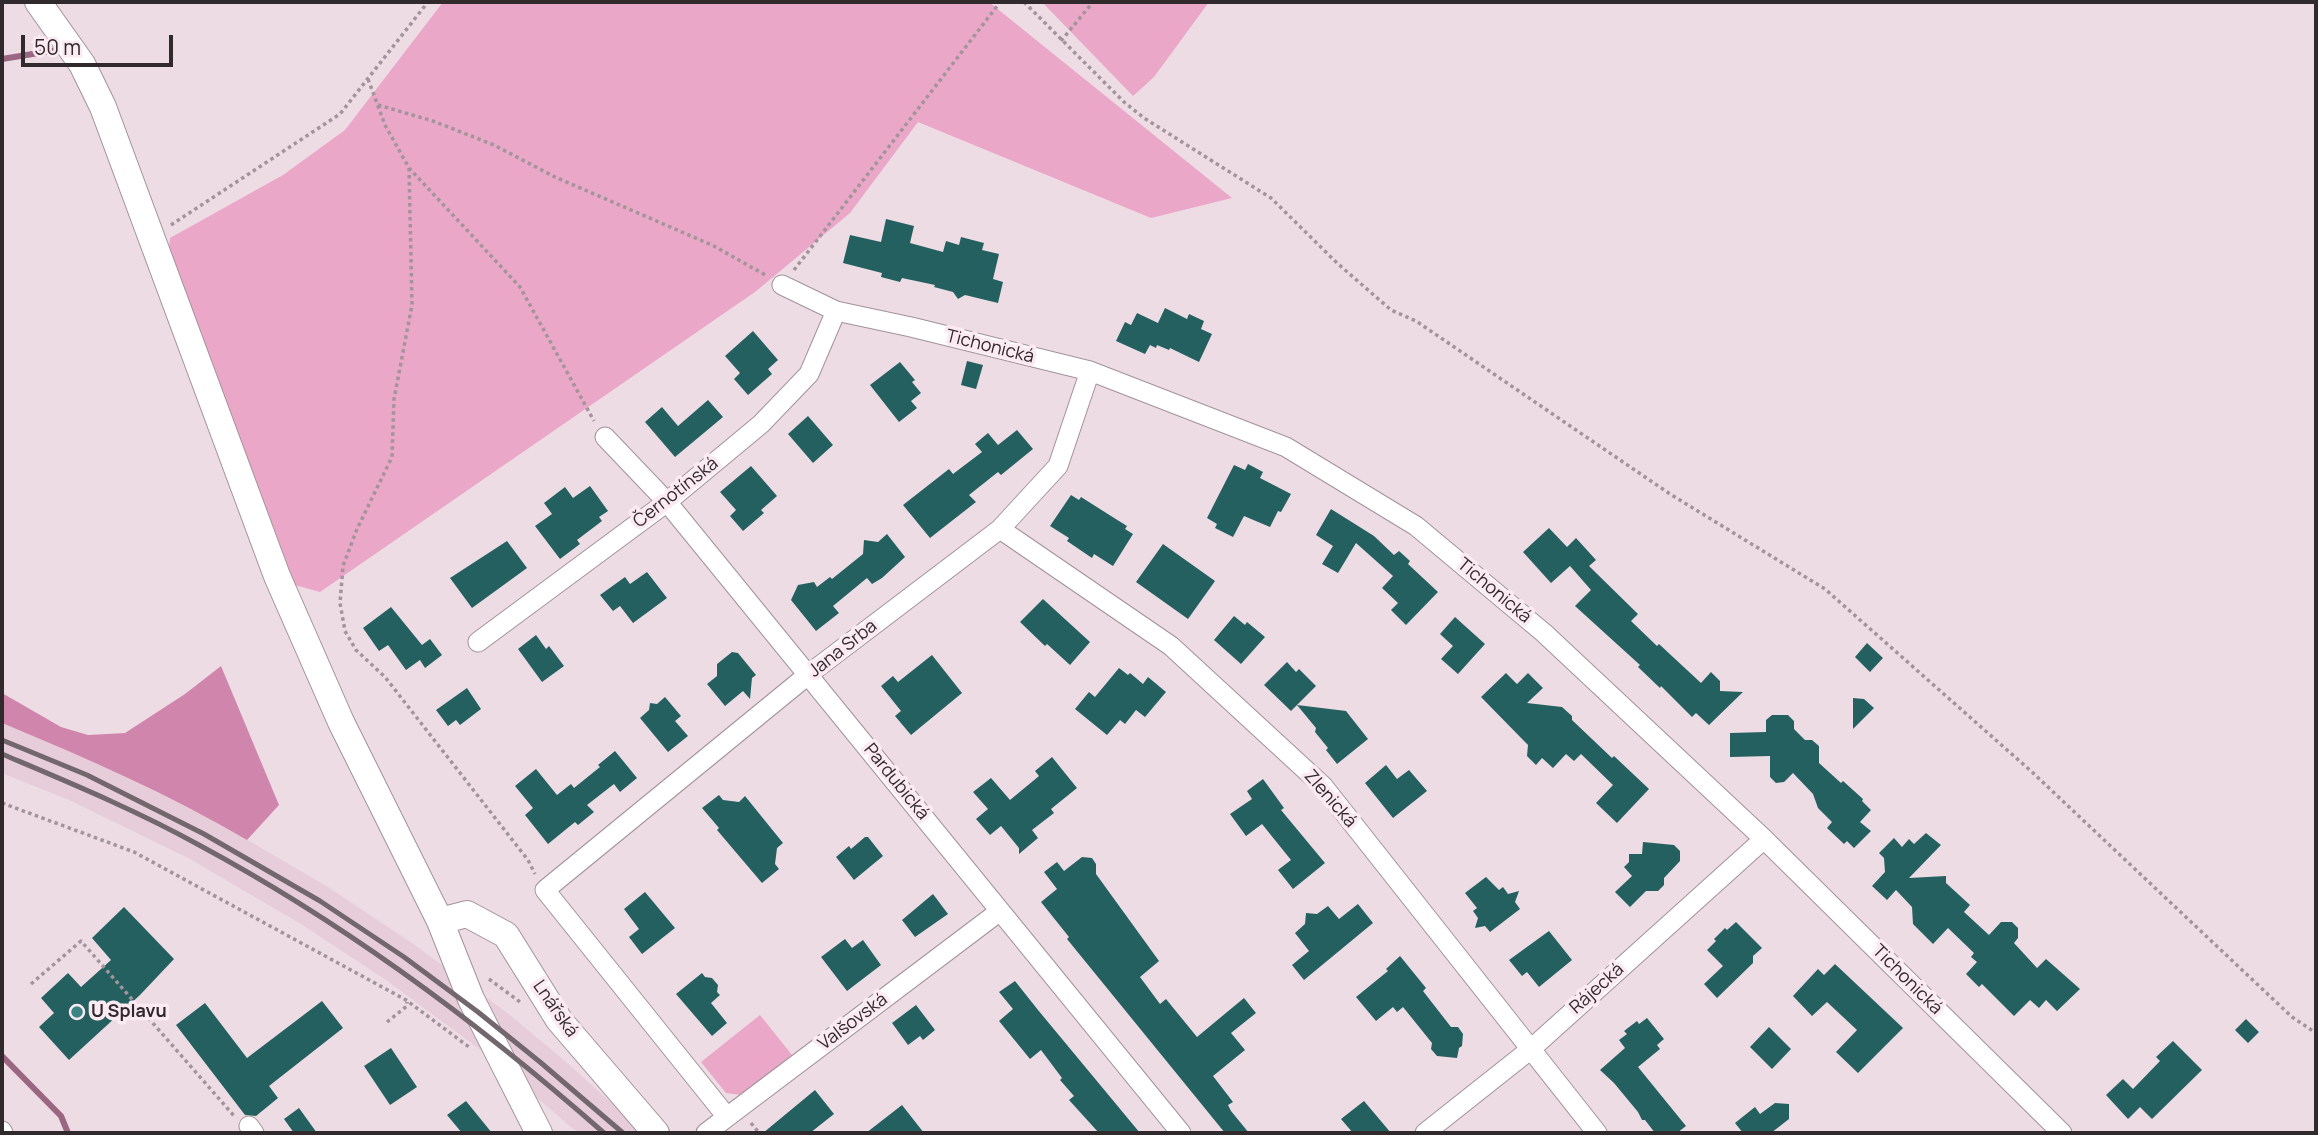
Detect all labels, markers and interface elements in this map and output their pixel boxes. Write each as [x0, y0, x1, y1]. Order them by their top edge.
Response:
scale bar [24, 21, 177, 65]
text: 50 m [34, 33, 81, 61]
street label: Tichonická [944, 326, 1036, 368]
street label: Černotínská [629, 453, 723, 533]
street label: Tichonická [1453, 554, 1535, 628]
street label: Jana Srba [804, 616, 882, 682]
street label: Pardubická [859, 740, 933, 824]
street label: Zlenická [1299, 766, 1361, 832]
street label: Tichonická [1868, 941, 1946, 1019]
street label: Rájecká [1566, 959, 1628, 1019]
street label: Lnářská [528, 976, 582, 1042]
street label: Valšovská [814, 989, 892, 1055]
place label: U Splavu [91, 1001, 167, 1023]
marker: U Splavu [69, 1004, 85, 1020]

